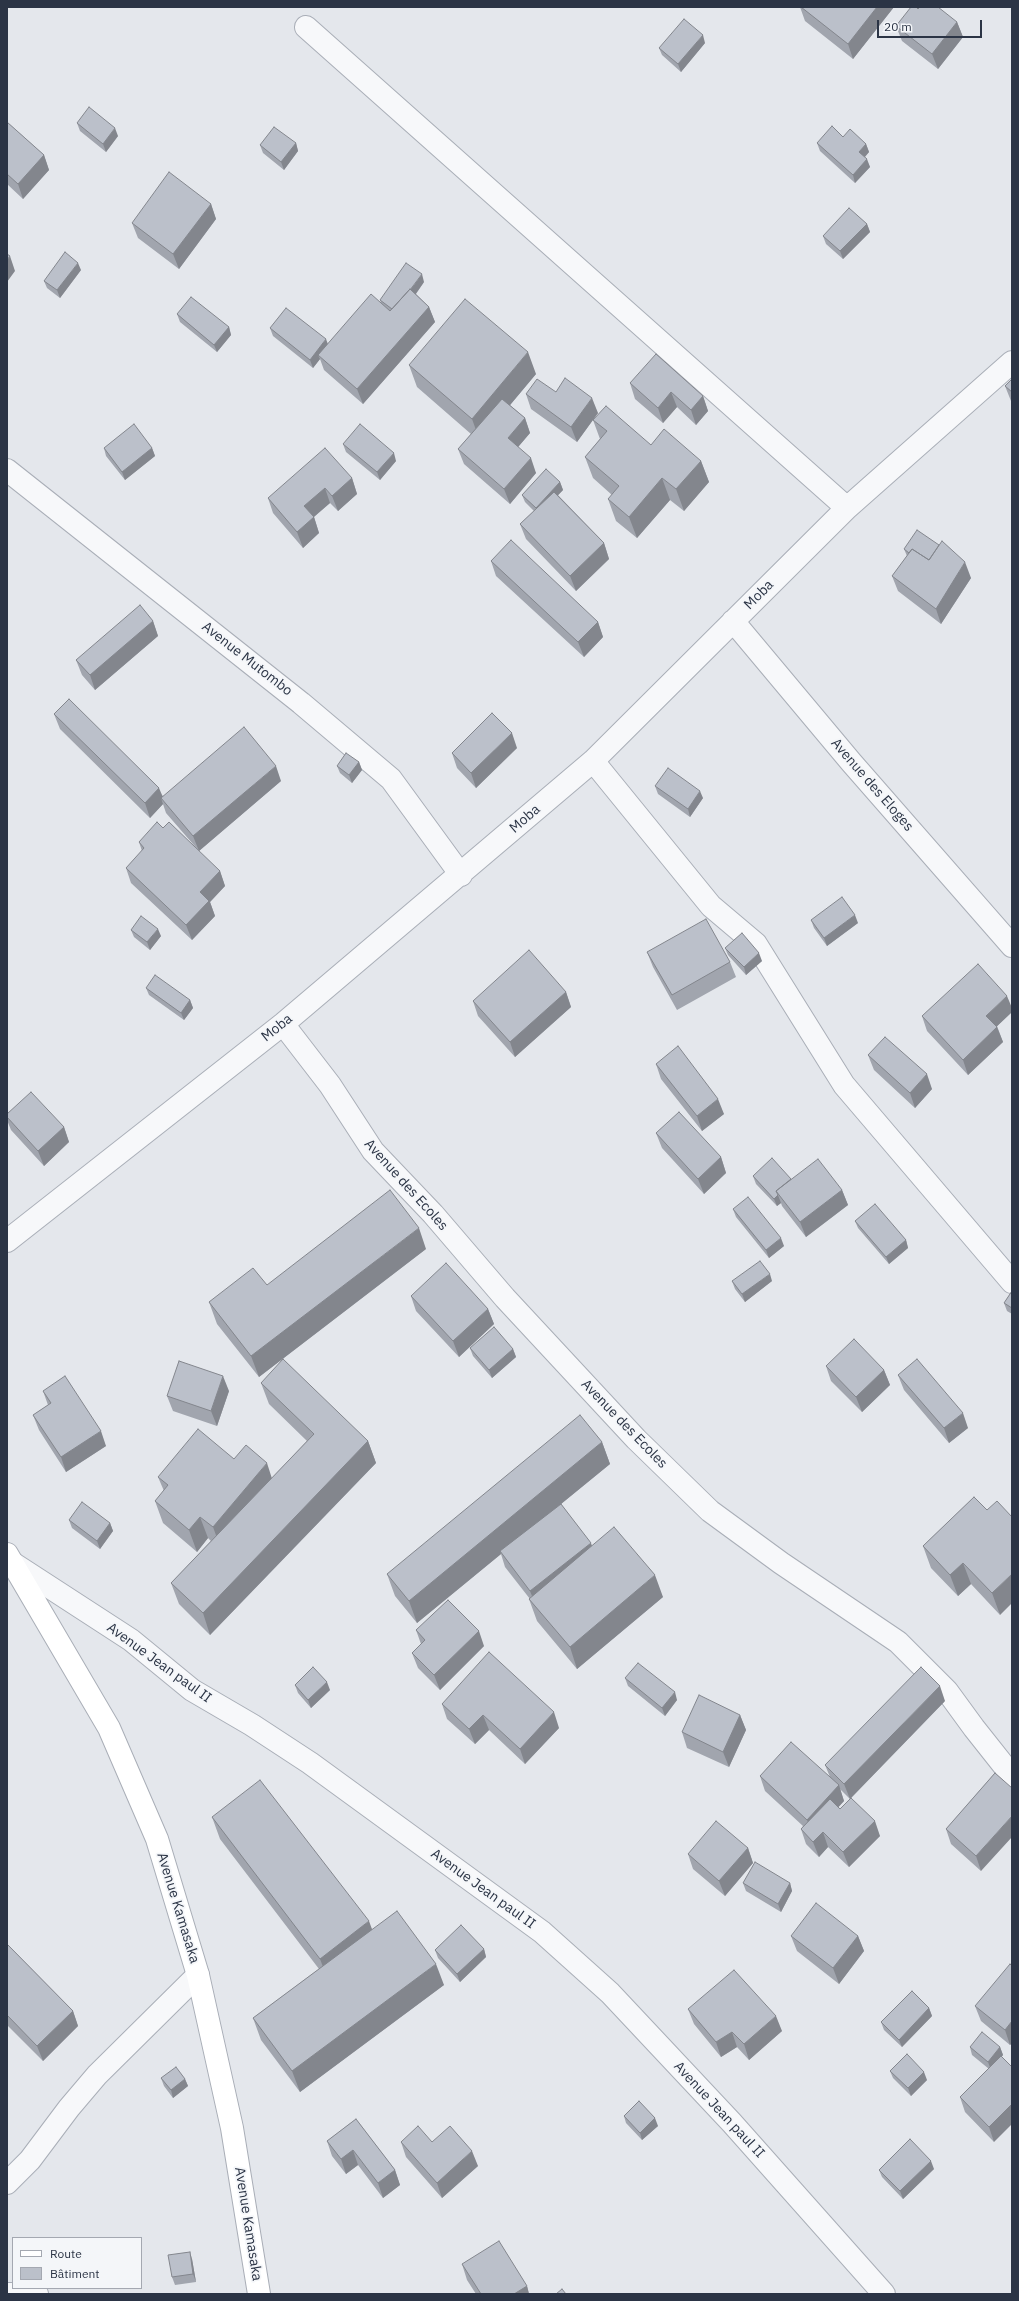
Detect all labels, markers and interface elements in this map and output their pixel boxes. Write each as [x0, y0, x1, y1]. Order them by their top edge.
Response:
scale bar [879, 12, 984, 38]
text: 20 m [884, 19, 912, 34]
street label: Moba [741, 577, 777, 613]
street label: Avenue Mutombo [198, 618, 296, 700]
street label: Avenue des Eloges [827, 735, 917, 835]
street label: Moba [506, 801, 544, 837]
street label: Moba [258, 1011, 296, 1045]
street label: Avenue des Ecoles [361, 1136, 451, 1234]
street label: Avenue des Ecoles [577, 1376, 671, 1472]
street label: Avenue Jean paul II [103, 1619, 215, 1707]
street label: Avenue Jean paul II [427, 1845, 539, 1933]
street label: Avenue Kamasaka [153, 1851, 203, 1965]
street label: Avenue Jean paul II [670, 2058, 768, 2162]
street label: Avenue Kamasaka [231, 2166, 265, 2282]
legend [12, 2237, 142, 2289]
text: Route [50, 2246, 82, 2261]
text: Bâtiment [50, 2266, 100, 2281]

